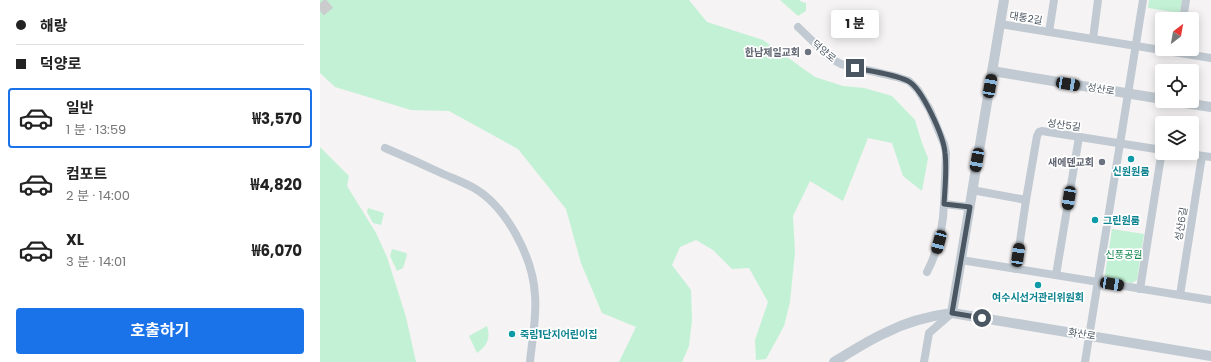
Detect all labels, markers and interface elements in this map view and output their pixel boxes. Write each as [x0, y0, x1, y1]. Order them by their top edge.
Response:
street label: 대통2길 [1008, 8, 1044, 28]
callout: 1 분 [831, 10, 879, 38]
north arrow [1155, 12, 1199, 56]
map controls [1155, 12, 1199, 160]
text: 1 분 [845, 14, 865, 33]
text: 해랑 [40, 15, 68, 36]
street label: 덕양로 [809, 36, 839, 66]
place label: 한남제일교회 [745, 45, 800, 60]
marker: 한남제일교회 [803, 47, 813, 57]
text: 덕양로 [40, 53, 81, 74]
route end [846, 59, 864, 77]
button: locate [1155, 64, 1199, 108]
car [982, 73, 998, 99]
car [1055, 76, 1081, 92]
street label: 성산로 [1086, 79, 1116, 99]
text: 일반 [66, 97, 94, 118]
icon: car [18, 100, 54, 136]
text: ₩3,570 [252, 108, 302, 129]
street label: 성산5길 [1046, 115, 1082, 135]
button: layers [1155, 116, 1199, 160]
text: 1 분 · 13:59 [66, 120, 126, 139]
car [969, 147, 985, 173]
marker: 신원원룸 [1126, 154, 1136, 164]
place label: 새에덴교회 [1048, 155, 1094, 170]
marker: 새에덴교회 [1097, 157, 1107, 167]
text: 컴포트 [66, 163, 107, 184]
place label: 신원원룸 [1113, 164, 1149, 179]
icon: car [18, 166, 54, 202]
text: ₩4,820 [251, 174, 302, 195]
car [1061, 185, 1077, 211]
text: 2 분 · 14:00 [66, 186, 130, 205]
street label: 성산6길 [1171, 206, 1191, 242]
place label: 그린원룸 [1103, 213, 1140, 228]
marker: 그린원룸 [1090, 215, 1100, 225]
text: XL [66, 229, 84, 250]
car [930, 229, 948, 255]
icon: car [18, 232, 54, 268]
text: ₩6,070 [252, 240, 302, 261]
car [1010, 242, 1026, 268]
park label: 신풍공원 [1106, 247, 1142, 262]
text: 3 분 · 14:01 [66, 252, 126, 271]
car [1099, 276, 1125, 292]
marker: 여수시선거관리위원회 [1033, 280, 1043, 290]
place label: 여수시선거관리위원회 [992, 290, 1084, 305]
button: 호출하기 [16, 308, 304, 354]
route start [973, 309, 991, 327]
street label: 화산로 [1067, 324, 1097, 344]
place label: 죽림1단지어린이집 [520, 327, 597, 342]
marker: 죽림1단지어린이집 [507, 329, 517, 339]

